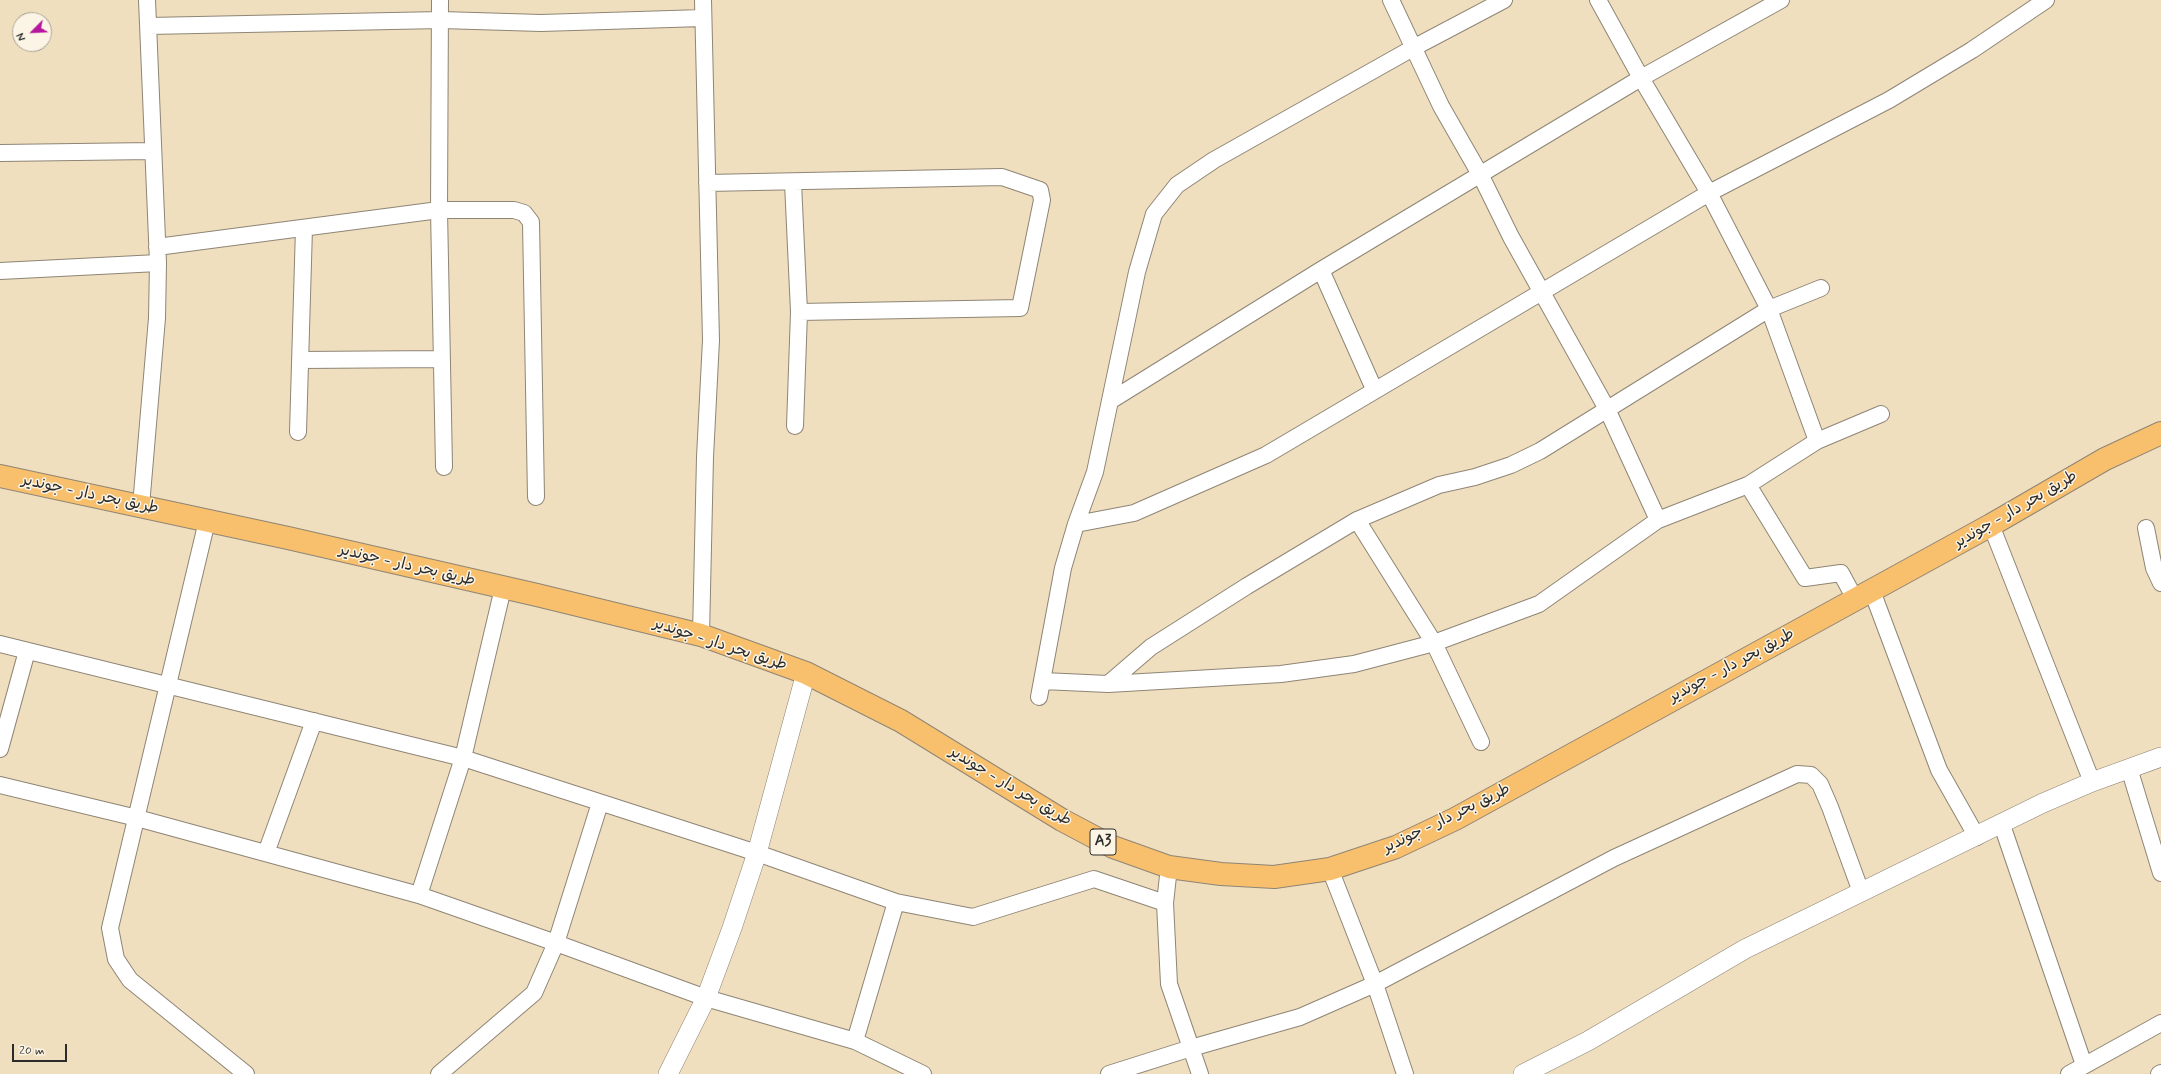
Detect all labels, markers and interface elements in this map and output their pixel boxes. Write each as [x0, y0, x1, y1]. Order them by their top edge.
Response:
north arrow [12, 12, 52, 52]
text: N [14, 30, 30, 43]
street label: طريق بحر دار - جوندير [1951, 467, 2081, 553]
street label: طريق بحر دار - جوندير [20, 471, 160, 519]
street label: طريق بحر دار - جوندير [337, 541, 477, 591]
street label: طريق بحر دار - جوندير [651, 614, 789, 676]
street label: طريق بحر دار - جوندير [1666, 625, 1798, 707]
street label: طريق بحر دار - جوندير [945, 743, 1075, 831]
street label: طريق بحر دار - جوندير [1380, 780, 1514, 858]
road number: A3 [1090, 829, 1116, 855]
scale bar [14, 1036, 69, 1062]
text: 20 m [19, 1043, 45, 1059]

